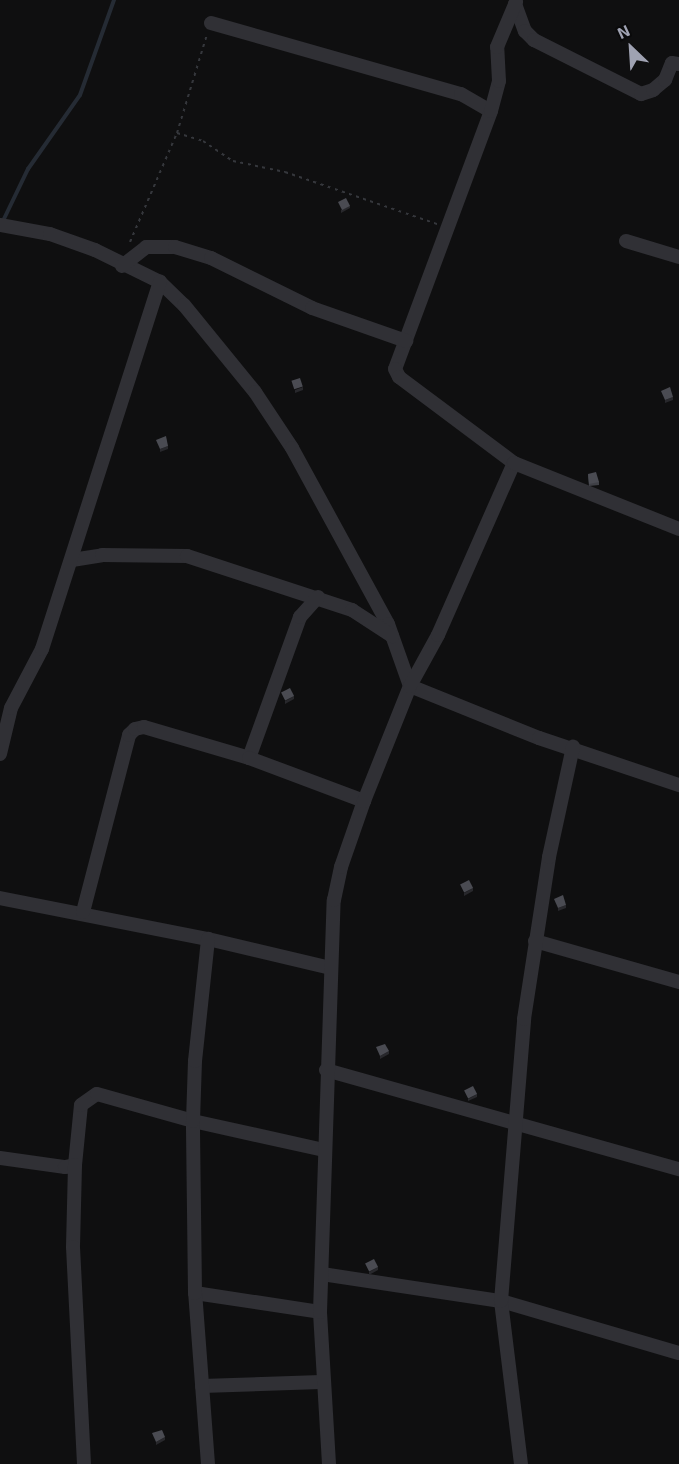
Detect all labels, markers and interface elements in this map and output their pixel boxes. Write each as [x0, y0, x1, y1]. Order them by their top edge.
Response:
north arrow [601, 18, 661, 78]
text: N [614, 20, 632, 42]

